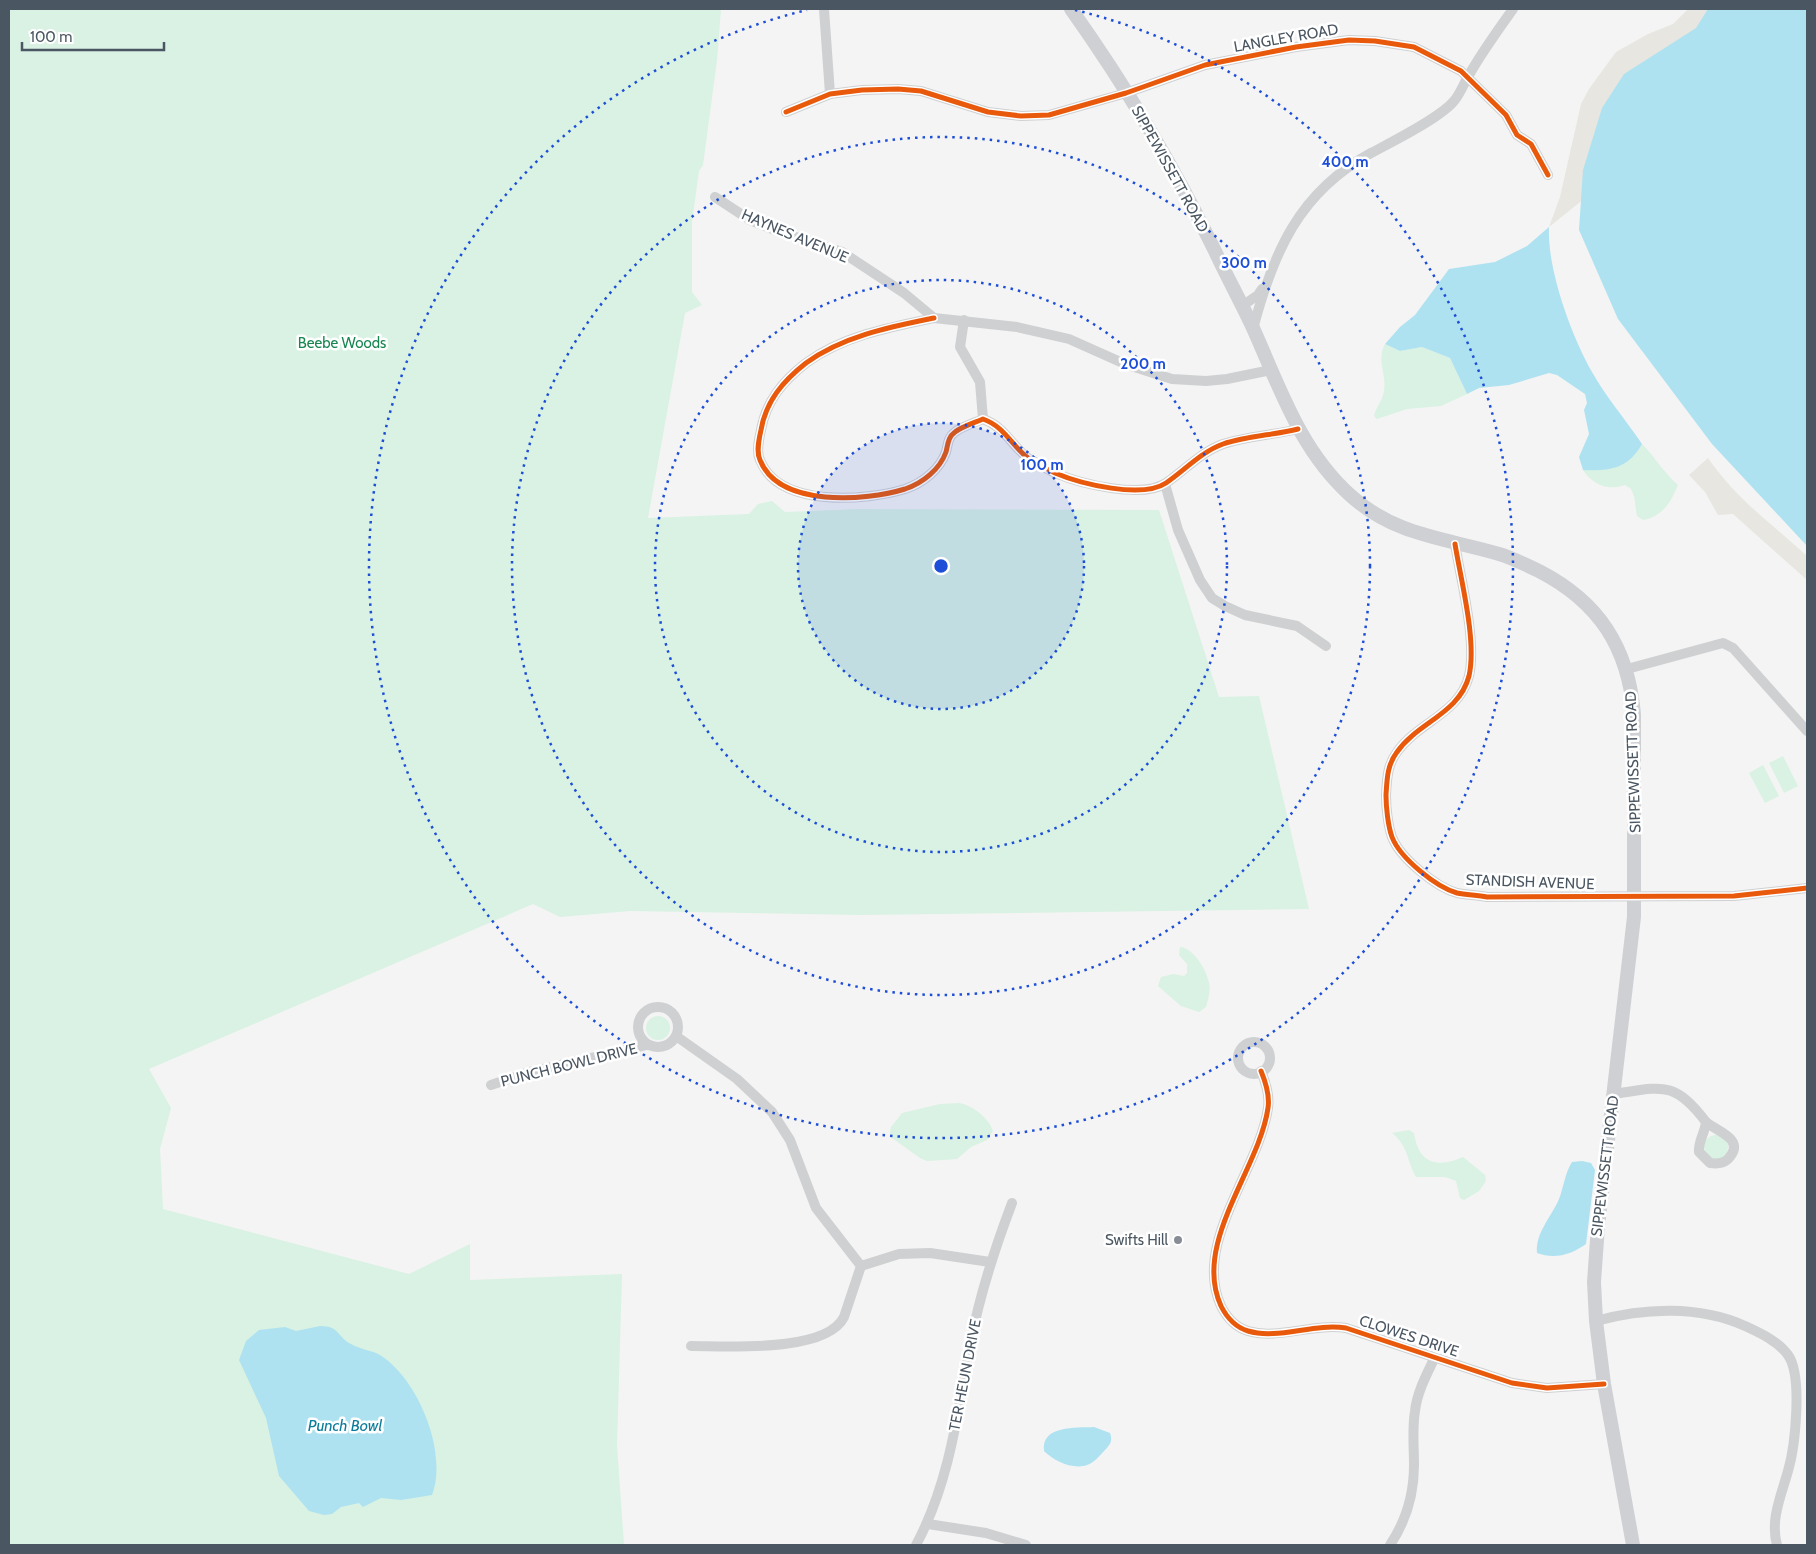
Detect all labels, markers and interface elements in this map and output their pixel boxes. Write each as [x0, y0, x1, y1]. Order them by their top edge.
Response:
scale bar [22, 20, 165, 52]
street label: LANGLEY ROAD [1232, 20, 1340, 56]
text: 100 m [30, 28, 72, 46]
street label: SIPPEWISSETT ROAD [1128, 103, 1212, 235]
text: 400 m [1322, 153, 1368, 171]
street label: HAYNES AVENUE [739, 205, 851, 267]
text: 300 m [1221, 254, 1267, 272]
park label: Beebe Woods [298, 334, 386, 352]
text: 200 m [1120, 355, 1166, 373]
text: 100 m [1020, 456, 1064, 474]
centre of rings [932, 557, 950, 575]
street label: SIPPEWISSETT ROAD [1622, 691, 1644, 833]
street label: STANDISH AVENUE [1465, 871, 1595, 893]
street label: PUNCH BOWL DRIVE [499, 1039, 639, 1091]
street label: SIPPEWISSETT ROAD [1587, 1094, 1623, 1237]
place label: Swifts Hill [1105, 1231, 1168, 1249]
marker: Swifts Hill [1172, 1234, 1184, 1246]
street label: CLOWES DRIVE [1357, 1311, 1461, 1361]
street label: TER HEUN DRIVE [945, 1317, 985, 1433]
water label: Punch Bowl [308, 1416, 382, 1435]

